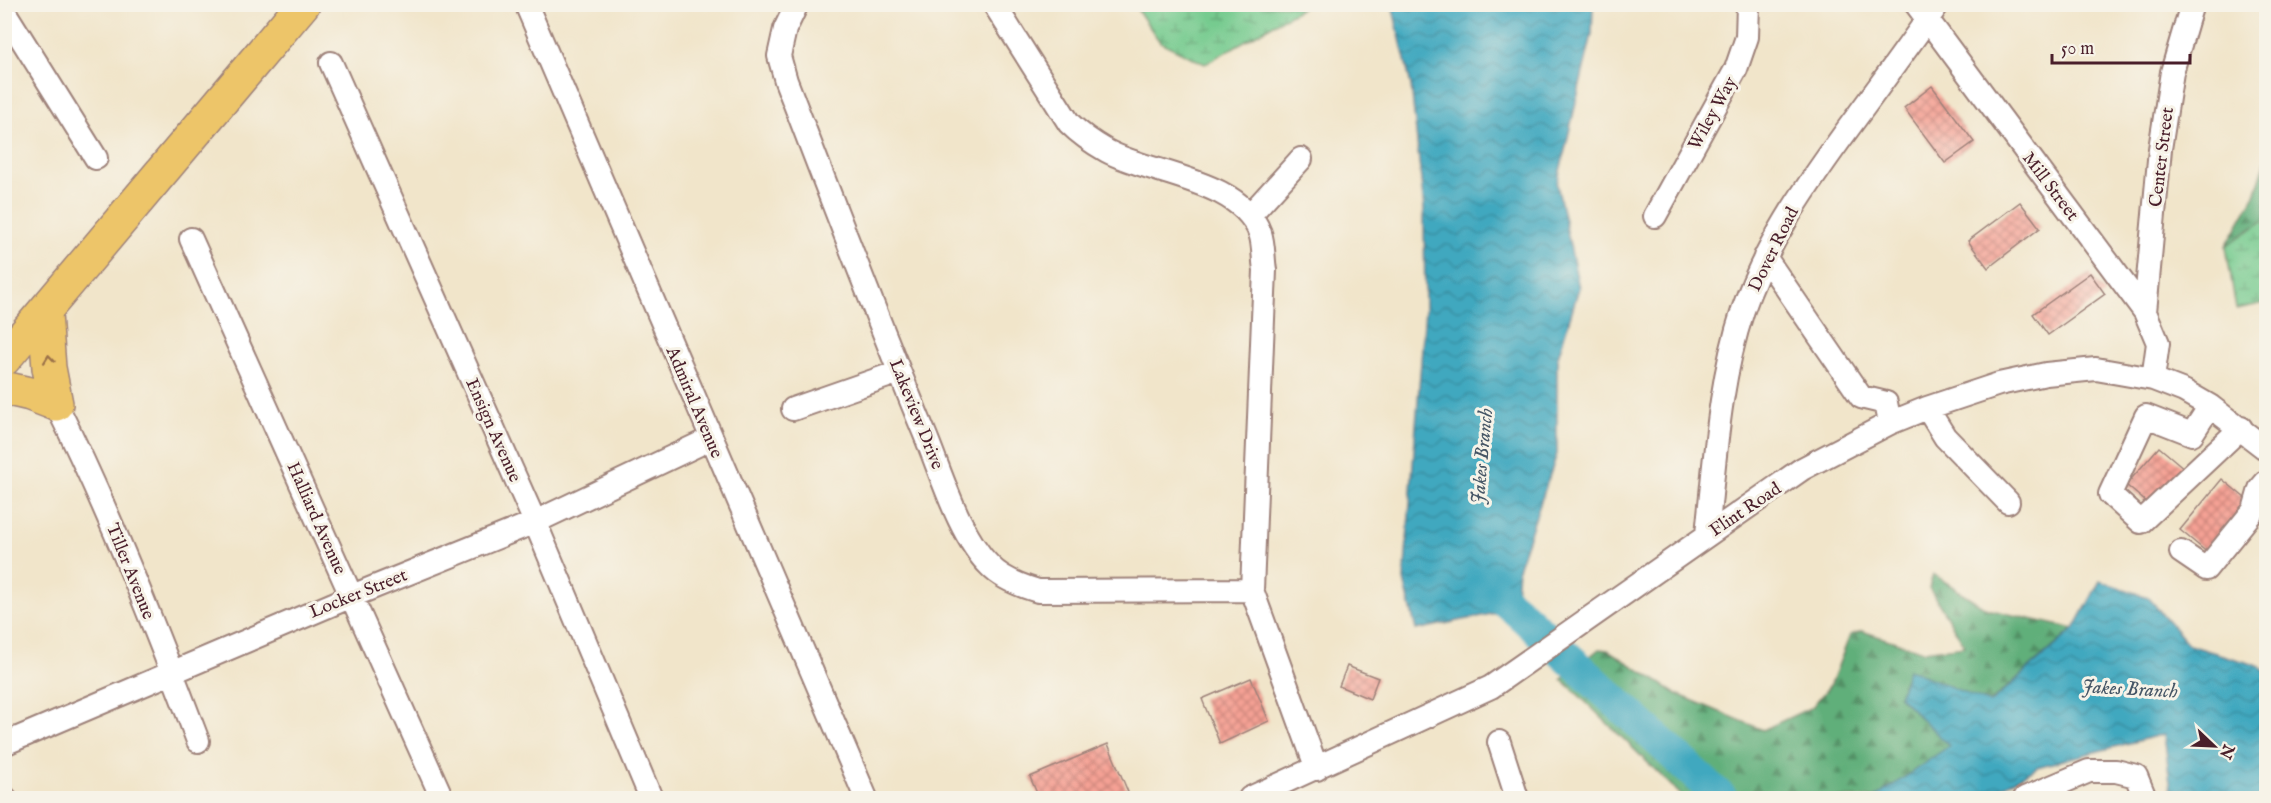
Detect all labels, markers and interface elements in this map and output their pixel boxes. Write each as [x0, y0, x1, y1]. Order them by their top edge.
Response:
scale bar [2052, 27, 2190, 65]
text: 50 m [2061, 38, 2094, 61]
street label: Wiley Way [1684, 73, 1743, 154]
street label: Center Street [2145, 106, 2180, 208]
street label: Mill Street [2016, 148, 2083, 226]
street label: Dover Road [1744, 203, 1805, 296]
street label: Admiral Avenue [659, 343, 727, 462]
one-way arrow [43, 354, 55, 364]
street label: Lakeview Drive [883, 356, 948, 473]
street label: Ensign Avenue [459, 375, 526, 486]
water label: Jakes Branch [1466, 407, 1499, 505]
street label: Halliard Avenue [281, 459, 351, 578]
street label: Flint Road [1706, 478, 1786, 543]
street label: Tiller Avenue [100, 520, 159, 623]
street label: Locker Street [306, 564, 411, 624]
water label: Jakes Branch [2081, 675, 2179, 705]
north arrow [2184, 716, 2244, 776]
text: N [2214, 740, 2238, 762]

